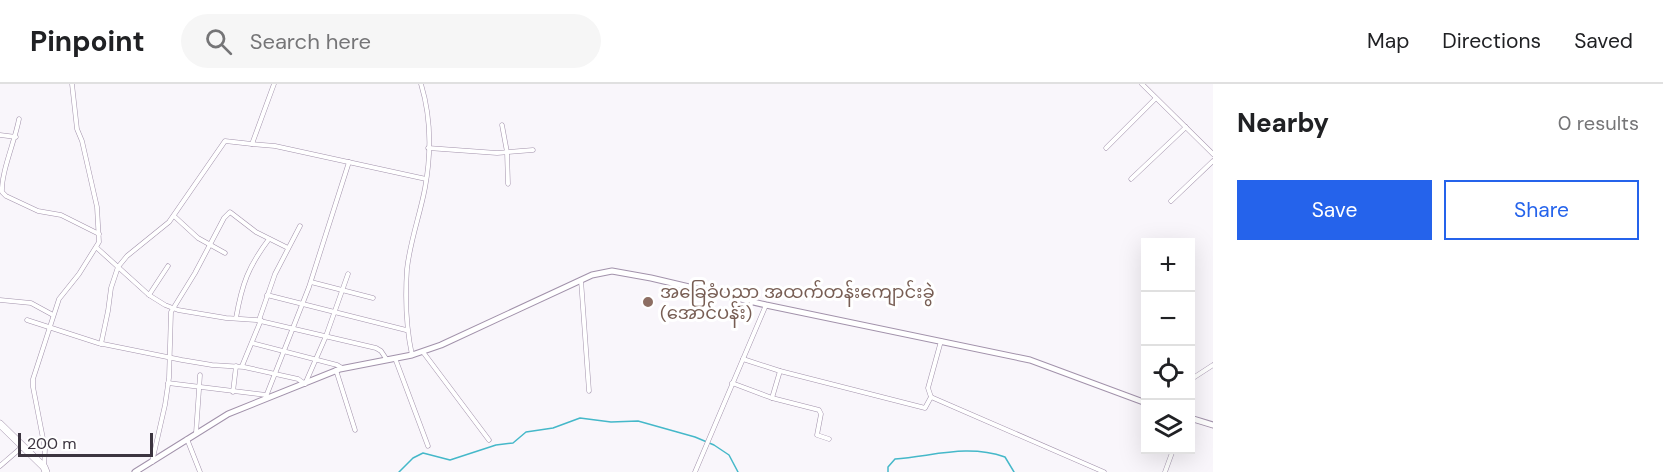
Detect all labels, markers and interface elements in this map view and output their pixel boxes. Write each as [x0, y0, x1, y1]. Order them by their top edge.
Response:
search box [181, 14, 601, 68]
text: Pinpoint [30, 23, 145, 60]
icon: search [202, 25, 235, 58]
text: Search here [250, 27, 371, 56]
text: Map [1367, 27, 1409, 55]
text: Directions [1442, 27, 1541, 55]
text: Saved [1574, 27, 1633, 55]
text: Nearby [1237, 106, 1329, 140]
text: 0 results [1558, 110, 1639, 136]
button: Save [1237, 180, 1432, 240]
button: Share [1444, 180, 1639, 240]
map controls [1141, 238, 1195, 454]
button: + [1141, 238, 1195, 292]
place label: အခြေခံပညာ အထက်တန်းကျောင်းခွဲ (အောင်ပန်း) [660, 279, 935, 328]
button: − [1141, 292, 1195, 346]
marker: အခြေခံပညာ အထက်တန်းကျောင်းခွဲ (အောင်ပန်း) [641, 295, 655, 309]
button: locate [1141, 346, 1195, 400]
button: layers [1141, 400, 1195, 454]
scale bar [18, 430, 153, 458]
text: 200 m [27, 433, 76, 454]

